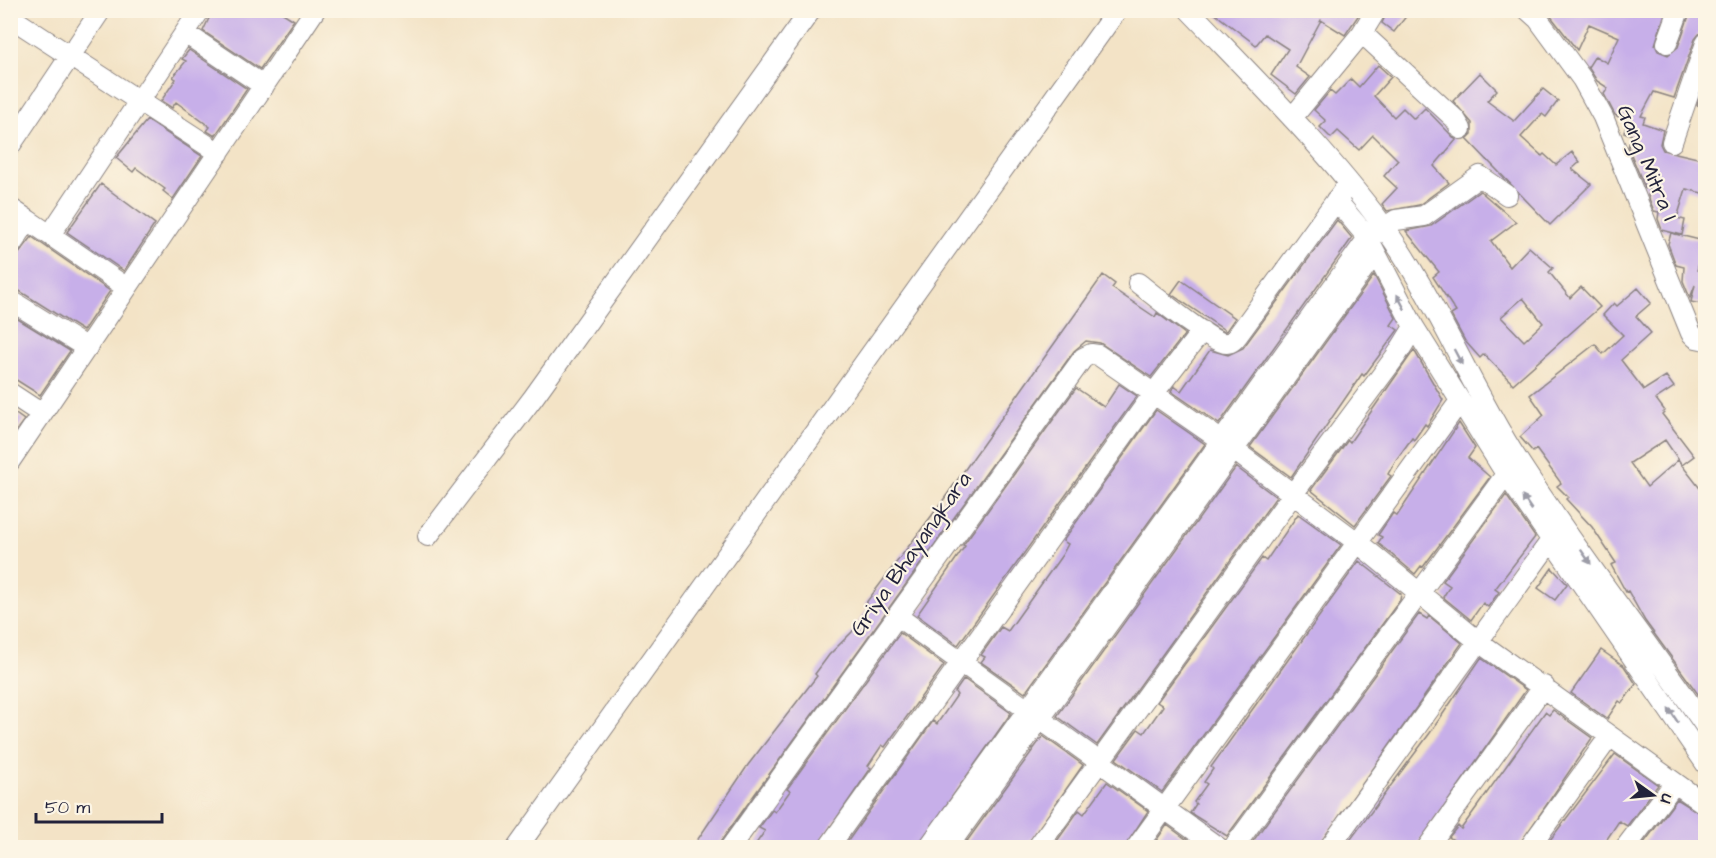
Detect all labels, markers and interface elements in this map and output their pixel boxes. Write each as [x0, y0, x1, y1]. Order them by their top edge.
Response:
street label: Gang Mitra I [1608, 100, 1685, 226]
one-way arrow [1396, 293, 1406, 311]
one-way arrow [1453, 349, 1463, 366]
street label: Griya Bhayangkara [843, 466, 980, 643]
one-way arrow [1521, 495, 1533, 510]
one-way arrow [1580, 548, 1592, 564]
one-way arrow [1667, 707, 1678, 724]
north arrow [1623, 765, 1683, 825]
scale bar [36, 786, 162, 824]
text: U [1655, 791, 1678, 806]
text: 50 m [45, 795, 90, 820]

